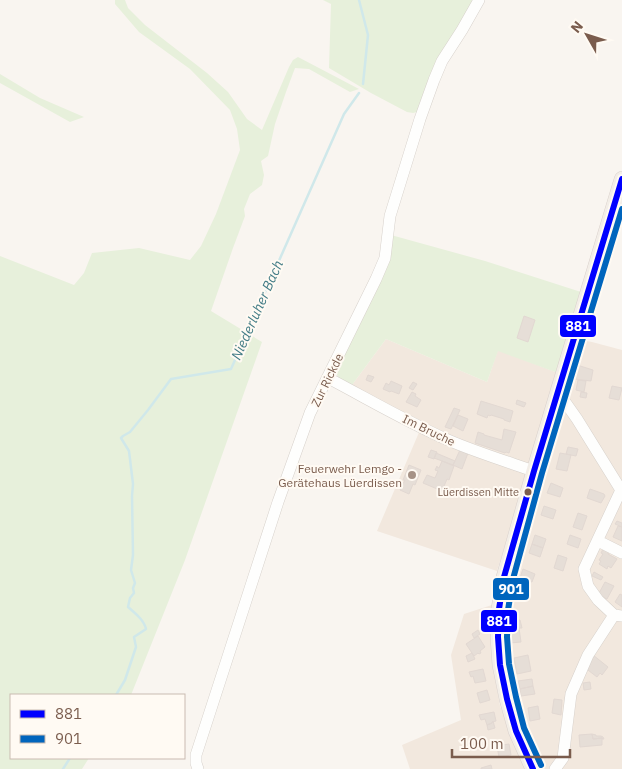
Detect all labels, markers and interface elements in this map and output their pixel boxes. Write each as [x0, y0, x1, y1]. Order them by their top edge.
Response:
north arrow [562, 10, 612, 60]
text: N [567, 17, 587, 36]
water label: Niederluher Bach [227, 257, 287, 363]
line badge: 881 [559, 314, 597, 338]
text: 881 [565, 317, 591, 335]
street label: Zur Rickde [308, 351, 346, 409]
street label: Im Bruche [400, 411, 458, 449]
place label: Feuerwehr Lemgo - Gerätehaus Lüerdissen [278, 461, 402, 490]
marker: Feuerwehr Lemgo - Gerätehaus Lüerdissen [406, 469, 418, 481]
place label: Lüerdissen Mitte [437, 485, 519, 499]
marker: Lüerdissen Mitte [523, 487, 533, 497]
line badge: 901 [492, 577, 530, 601]
text: 901 [498, 580, 524, 598]
line badge: 881 [480, 609, 518, 633]
text: 881 [486, 612, 512, 630]
legend [10, 694, 185, 759]
text: 881 [55, 704, 82, 723]
scale bar [452, 726, 570, 758]
text: 901 [55, 729, 82, 748]
text: 100 m [460, 734, 504, 753]

